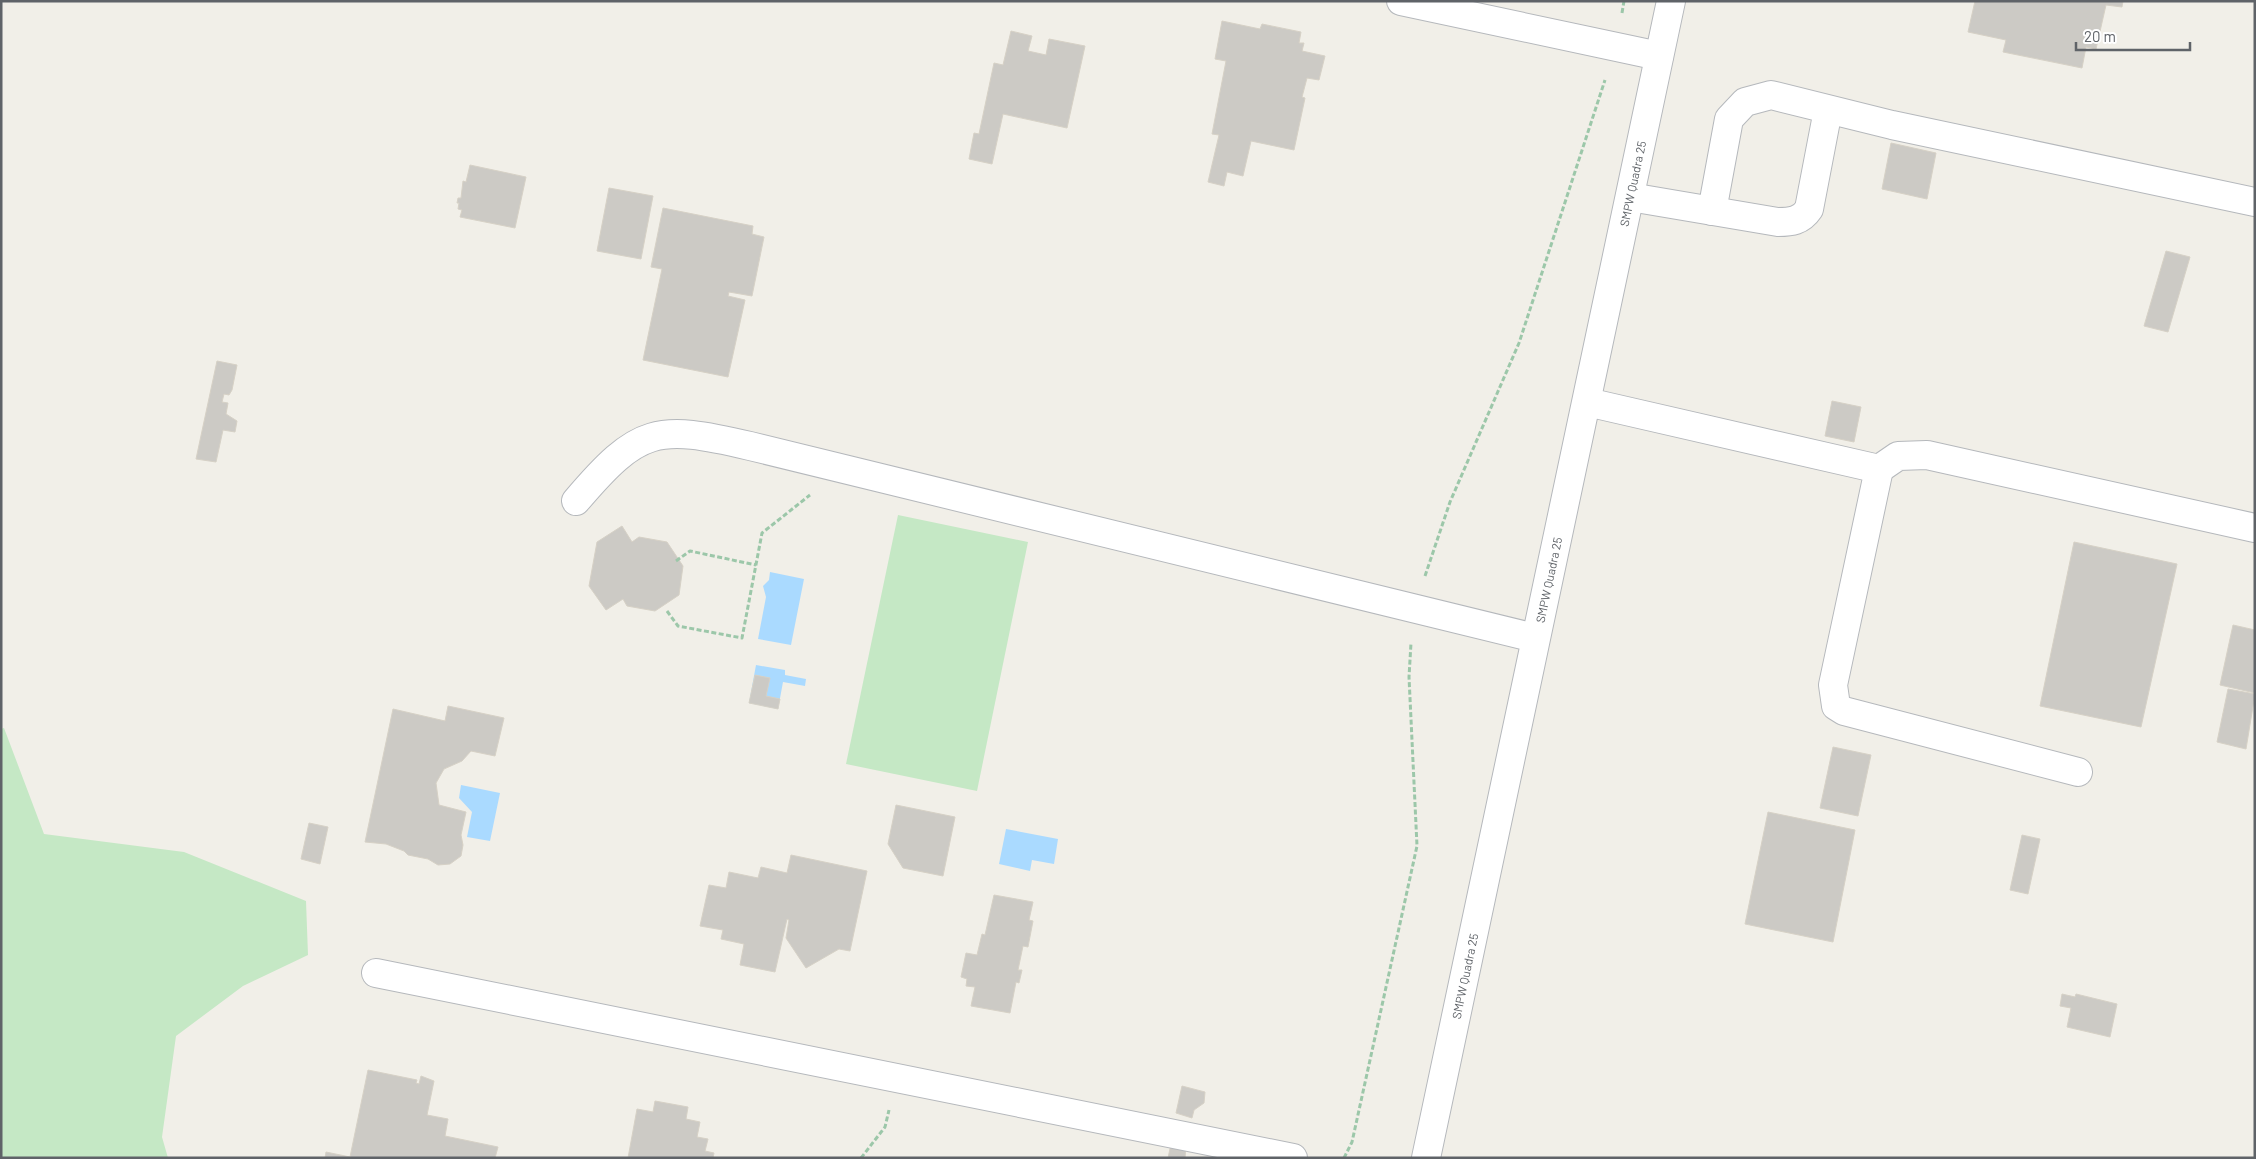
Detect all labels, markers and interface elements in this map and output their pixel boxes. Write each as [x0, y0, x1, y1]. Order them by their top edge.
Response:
scale bar [2076, 20, 2190, 52]
text: 20 m [2084, 27, 2116, 45]
street label: SMPW Quadra 25 [1616, 140, 1648, 228]
street label: SMPW Quadra 25 [1533, 536, 1564, 624]
street label: SMPW Quadra 25 [1449, 932, 1480, 1020]

